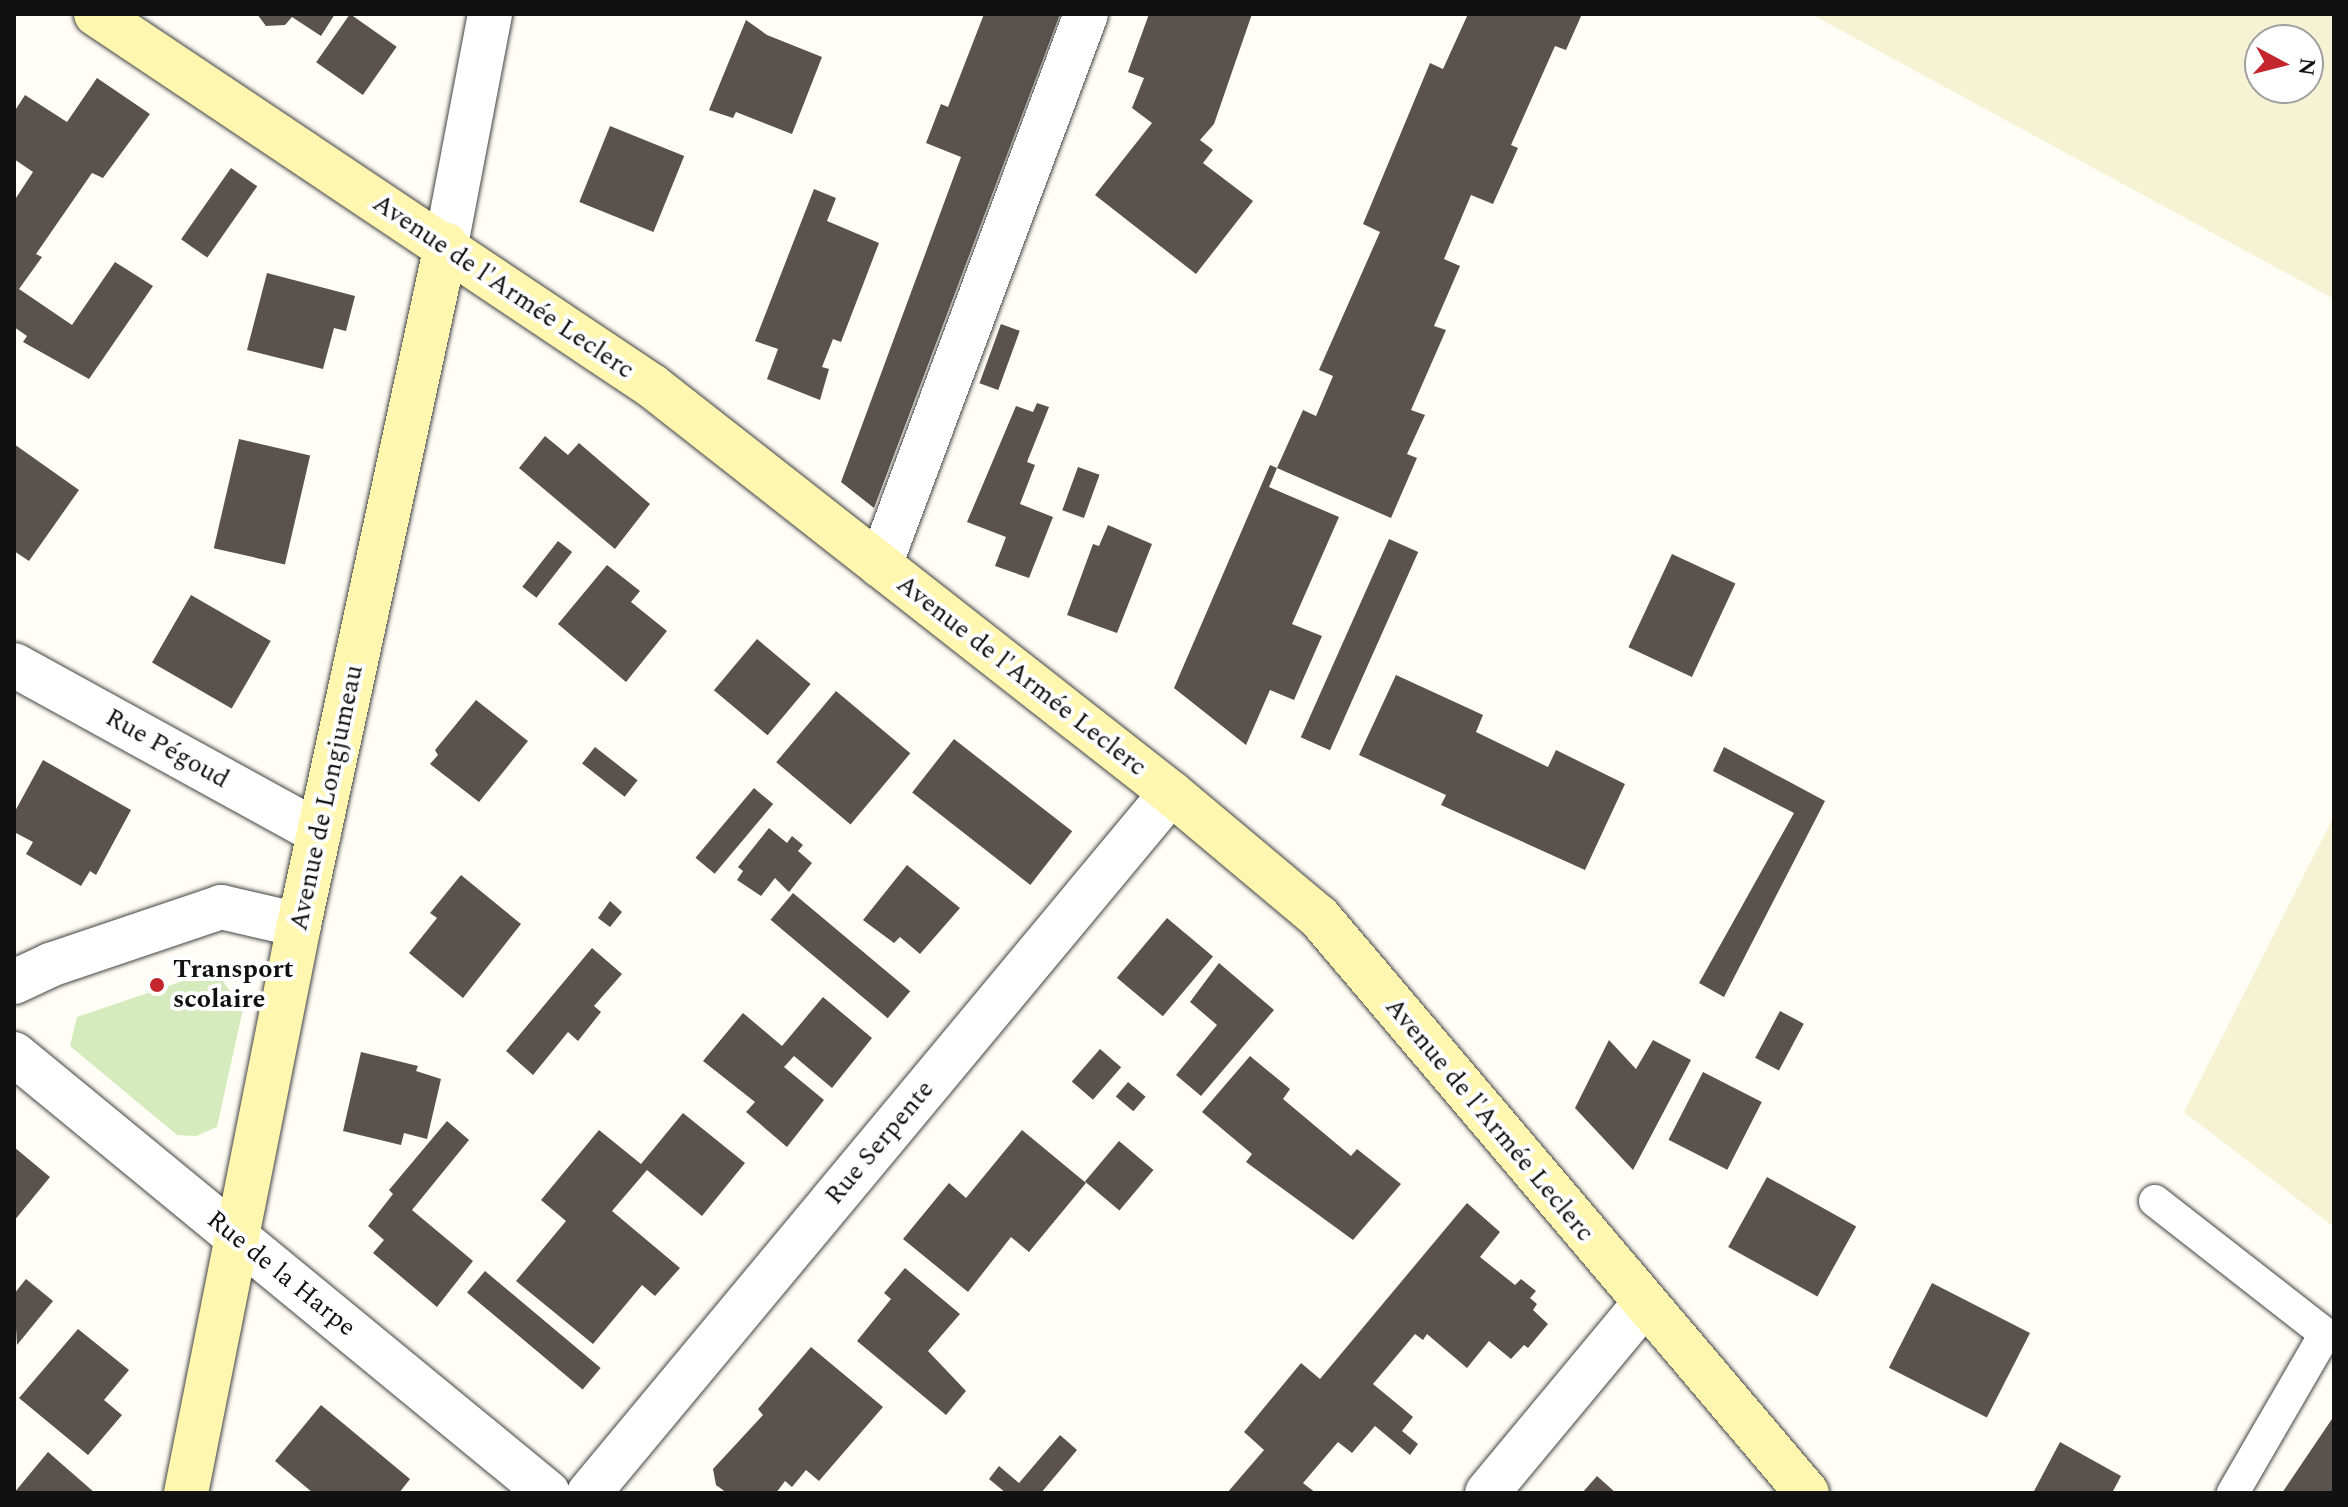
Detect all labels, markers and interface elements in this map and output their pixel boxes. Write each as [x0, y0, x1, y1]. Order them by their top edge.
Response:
north arrow [2244, 24, 2324, 104]
text: N [2289, 56, 2324, 78]
street label: Avenue de l'Armée Leclerc [366, 188, 640, 386]
street label: Avenue de l'Armée Leclerc [890, 569, 1152, 783]
street label: Avenue de Longjumeau [284, 662, 370, 934]
street label: Rue Pégoud [100, 702, 234, 796]
place label: Transport scolaire [173, 954, 294, 1016]
marker: Transport scolaire [148, 976, 166, 994]
street label: Avenue de l'Armée Leclerc [1378, 992, 1600, 1248]
street label: Rue Serpente [819, 1075, 941, 1211]
street label: Rue de la Harpe [200, 1204, 362, 1344]

